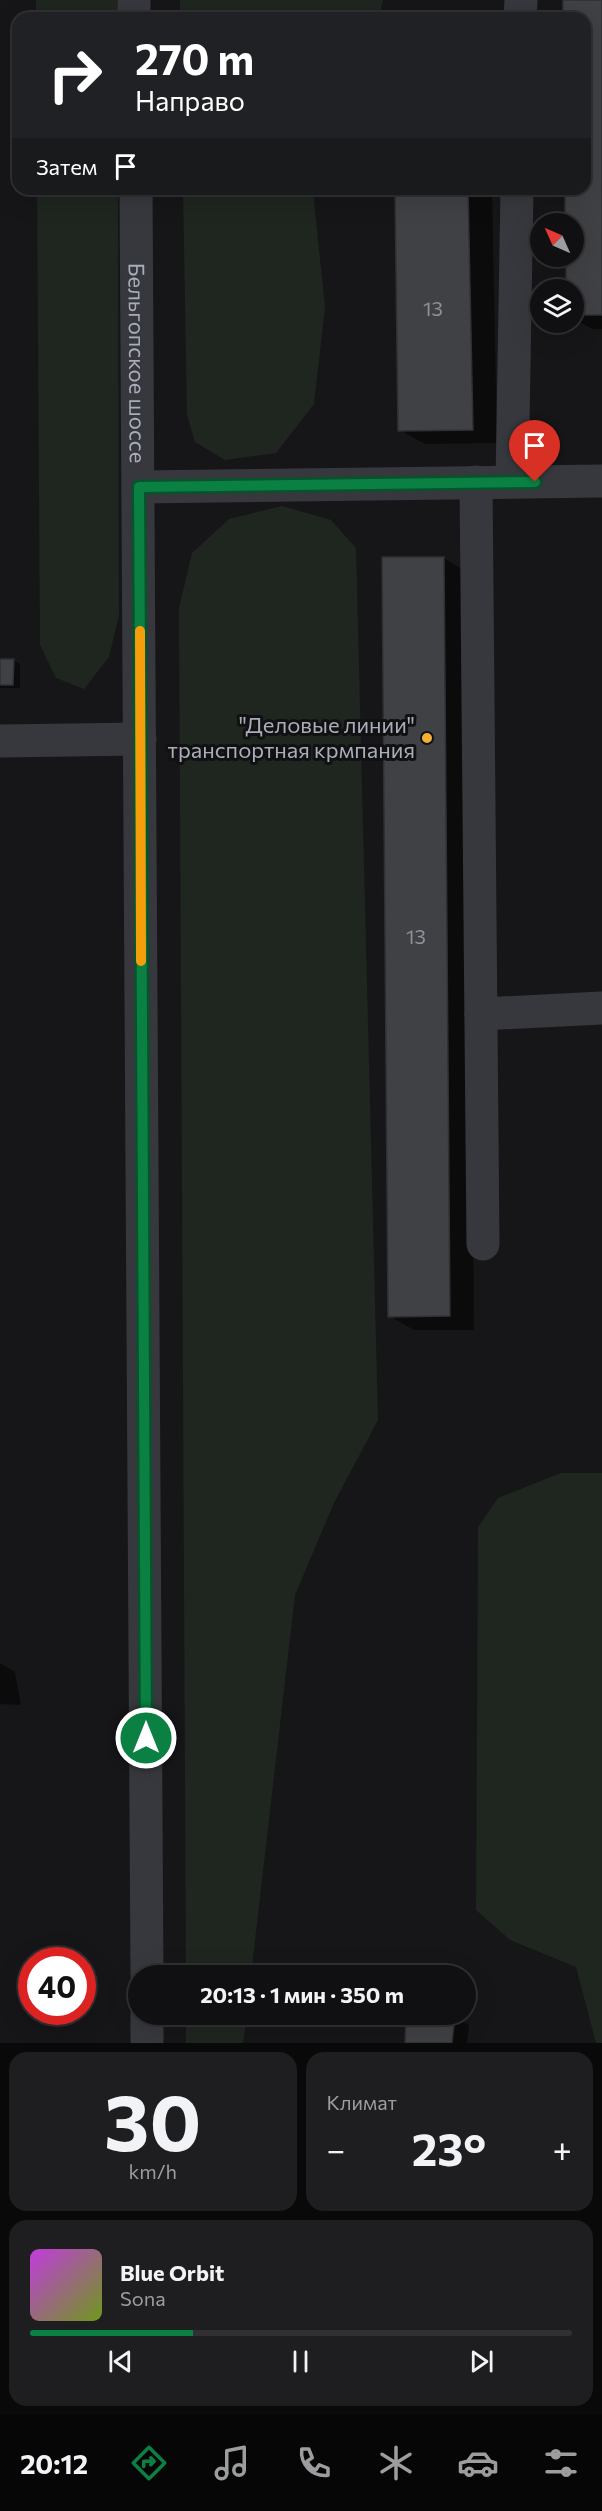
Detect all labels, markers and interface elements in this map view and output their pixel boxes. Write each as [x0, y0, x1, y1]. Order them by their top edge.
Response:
text: 270 m [135, 32, 254, 84]
icon: right [36, 36, 114, 114]
text: Направо [135, 84, 245, 117]
icon: arrive [109, 150, 142, 183]
text: Затем [36, 153, 97, 180]
north arrow [530, 213, 584, 267]
map controls [530, 213, 584, 333]
street label: Бельгопское шоссе [123, 263, 152, 463]
button: layers [530, 279, 584, 333]
house number: 13 [423, 296, 443, 320]
pin [509, 420, 560, 482]
icon: arrive [518, 429, 551, 462]
place label: "Деловые линии" транспортная крмпания [168, 711, 415, 763]
marker: "Деловые линии" транспортная крмпания [420, 731, 434, 745]
house number: 13 [406, 924, 426, 948]
position arrow [114, 1706, 178, 1770]
speed limit sign: 40 [18, 1947, 96, 2025]
text: 20:13 · 1 мин · 350 m [200, 1981, 404, 2008]
text: 30 [104, 2072, 201, 2167]
text: Климат [327, 2090, 397, 2114]
text: 23° [412, 2120, 486, 2175]
text: − [327, 2128, 345, 2169]
text: + [553, 2128, 572, 2169]
text: km/h [128, 2159, 177, 2183]
text: Blue Orbit [120, 2259, 224, 2286]
text: Sona [120, 2286, 166, 2310]
icon: previous [104, 2345, 137, 2378]
icon: pause [284, 2345, 317, 2378]
icon: next [465, 2345, 498, 2378]
icon: directions [128, 2442, 170, 2484]
icon: music [211, 2442, 253, 2484]
icon: phone [293, 2442, 335, 2484]
icon: climate [375, 2442, 417, 2484]
icon: car [457, 2442, 499, 2484]
icon: filters [540, 2442, 582, 2484]
text: 20:12 [20, 2447, 88, 2480]

